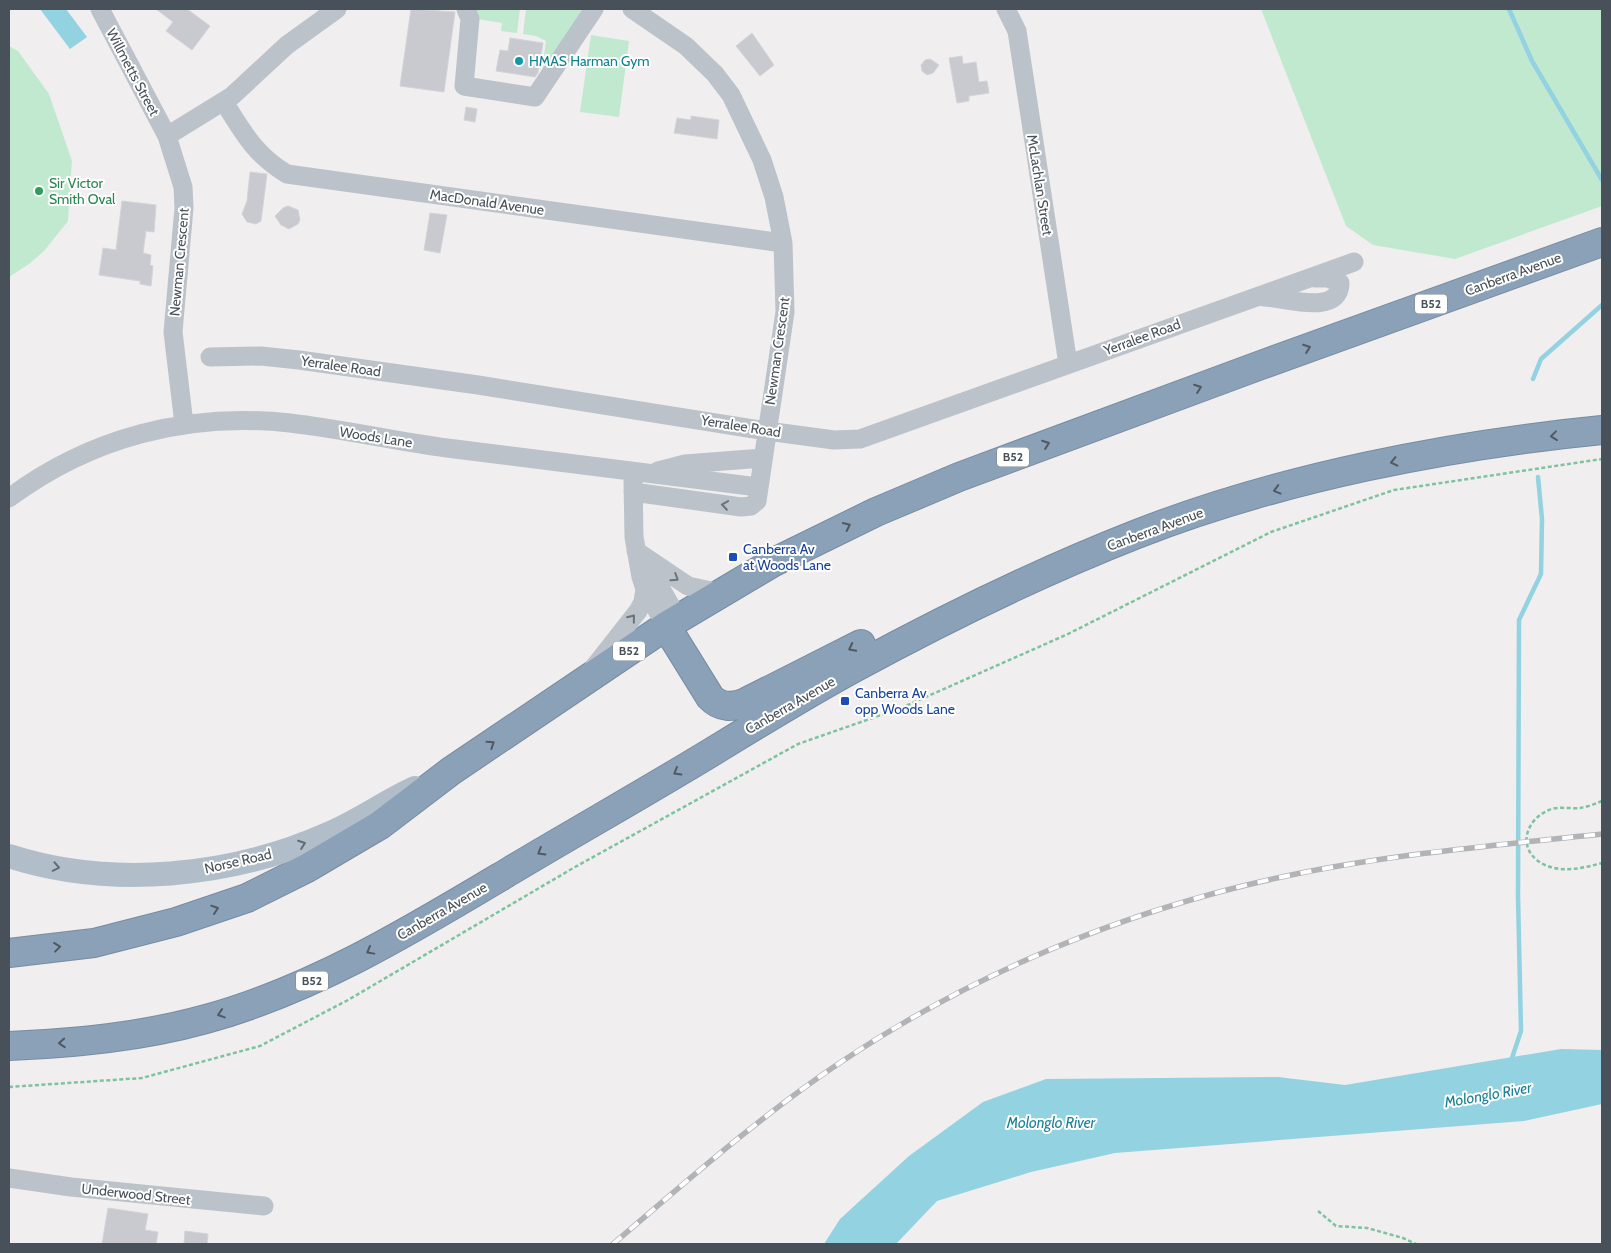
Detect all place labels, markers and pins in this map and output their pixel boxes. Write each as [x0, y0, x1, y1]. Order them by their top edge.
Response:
place label: HMAS Harman Gym [529, 52, 650, 70]
marker: HMAS Harman Gym [513, 55, 525, 67]
place label: Sir Victor Smith Oval [49, 174, 116, 208]
marker: Sir Victor Smith Oval [33, 185, 45, 197]
place label: Canberra Av at Woods Lane [743, 540, 831, 574]
marker: Canberra Av at Woods Lane [727, 551, 739, 563]
place label: Canberra Av opp Woods Lane [855, 684, 955, 718]
marker: Canberra Av opp Woods Lane [839, 695, 851, 707]

